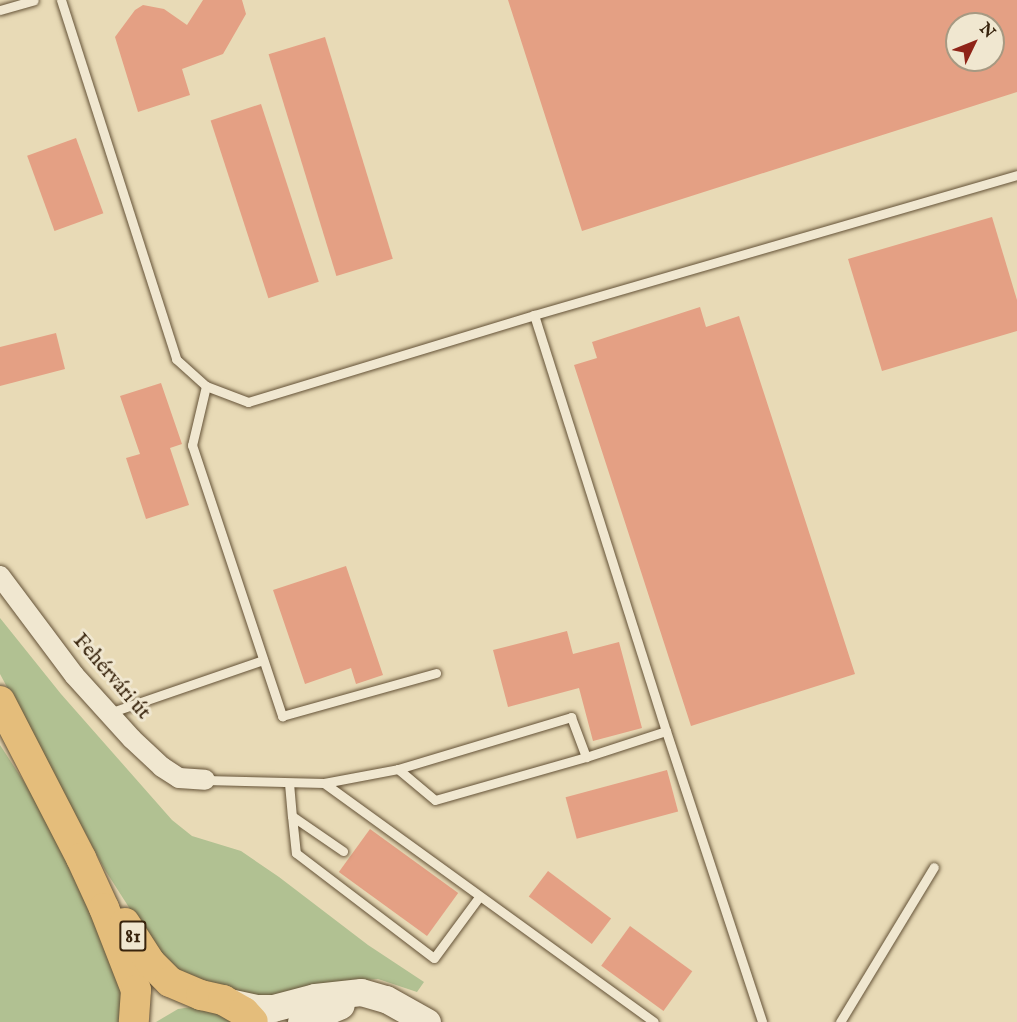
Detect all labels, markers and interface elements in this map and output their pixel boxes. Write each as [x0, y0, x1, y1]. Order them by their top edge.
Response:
north arrow [945, 12, 1005, 72]
text: N [975, 19, 999, 43]
street label: Fehérvári út [67, 629, 155, 725]
road number: 81 [118, 919, 148, 953]

